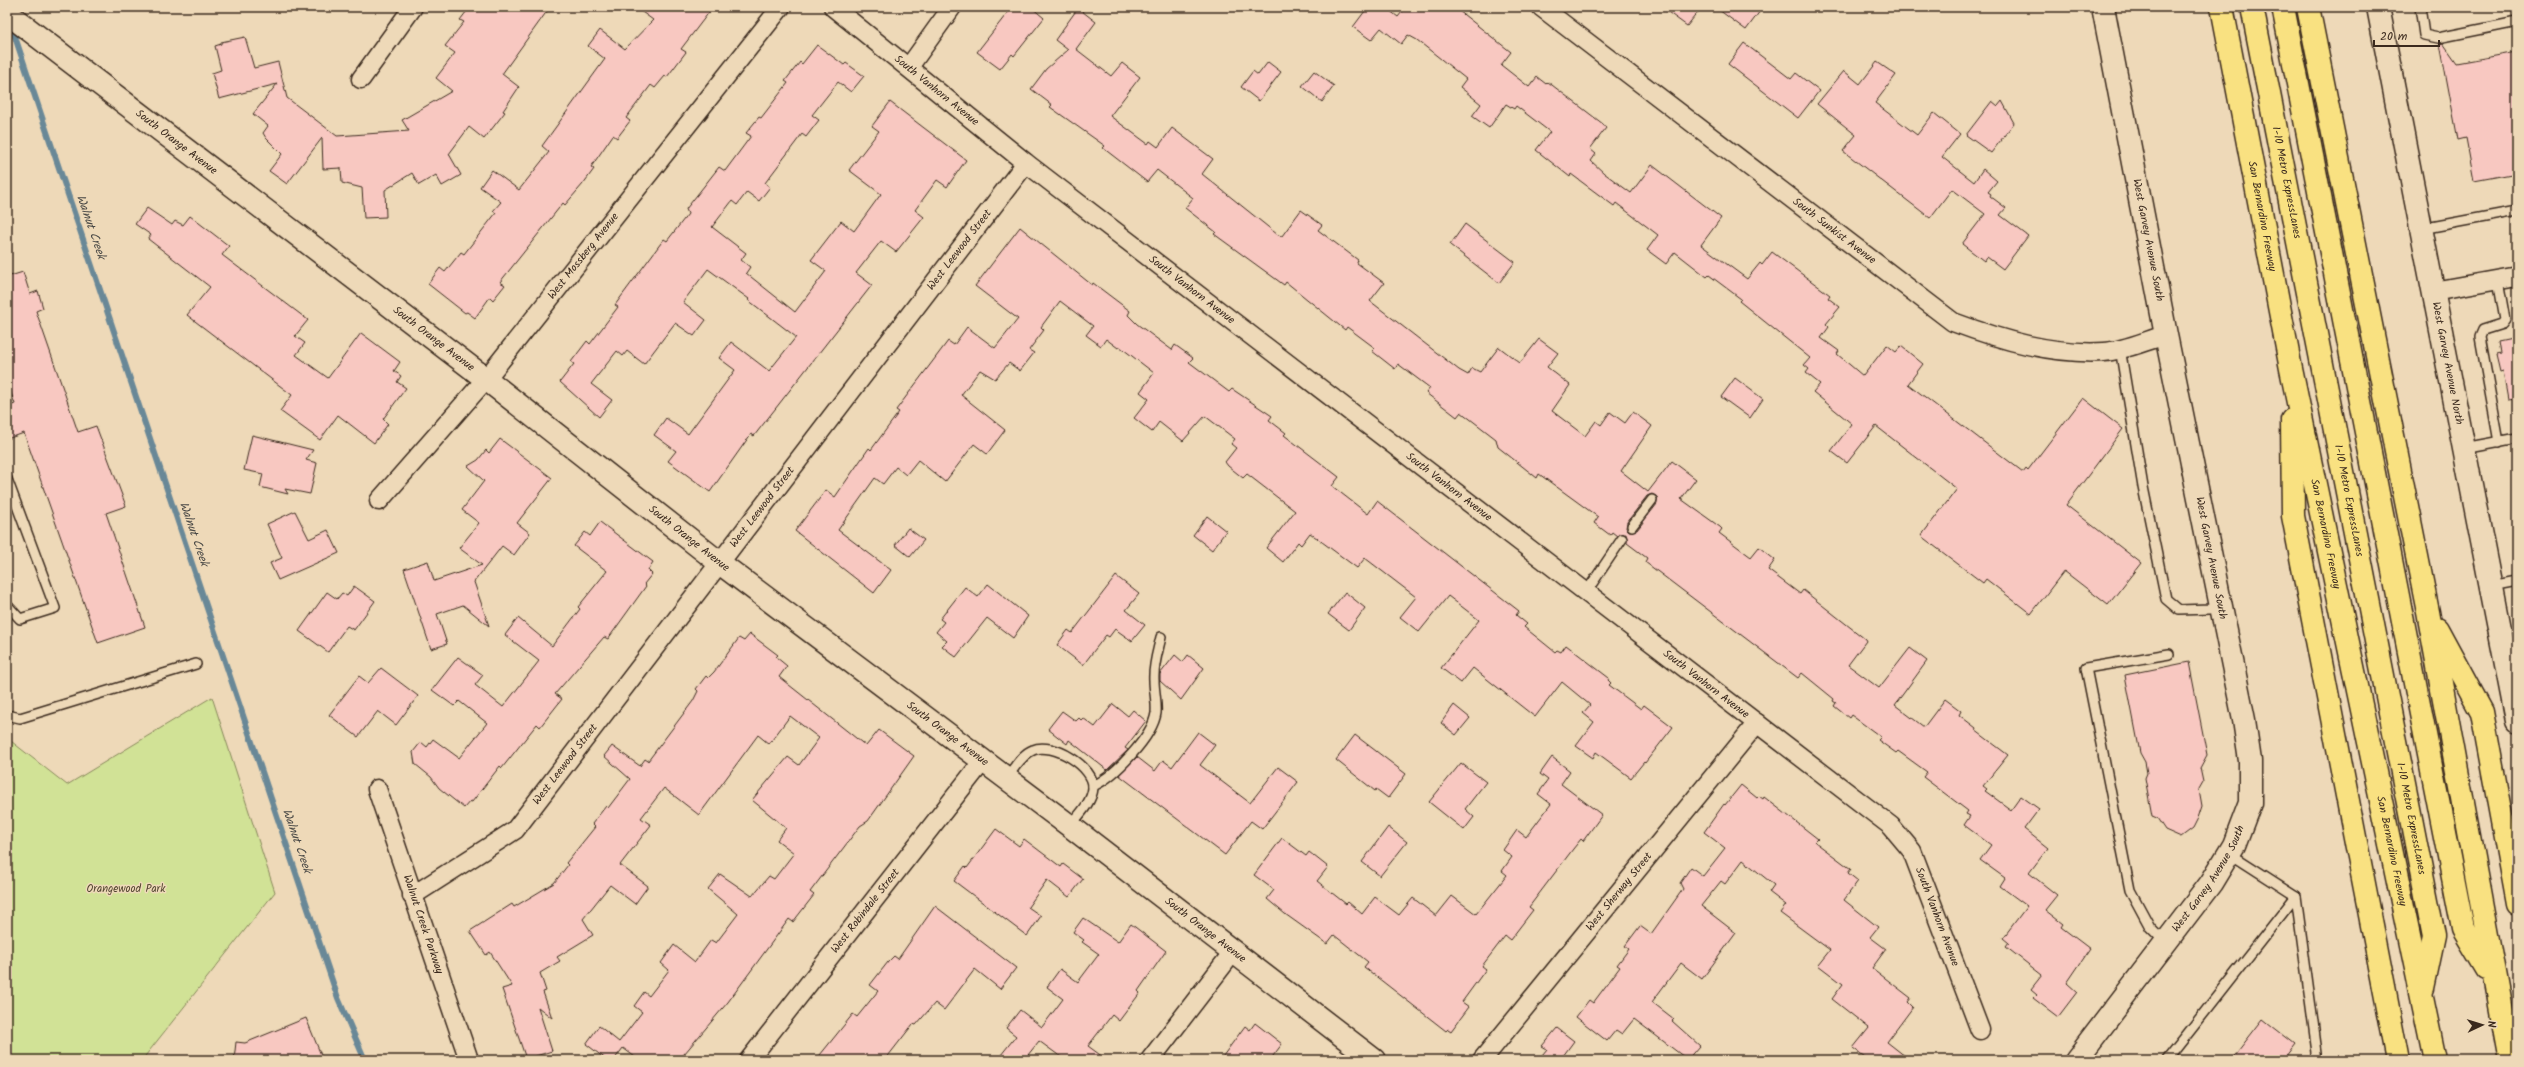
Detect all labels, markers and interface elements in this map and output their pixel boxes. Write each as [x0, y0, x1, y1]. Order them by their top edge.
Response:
scale bar [2374, 22, 2439, 48]
text: 20 m [2380, 27, 2408, 46]
street label: South Vanhorn Avenue [890, 51, 983, 131]
street label: South Orange Avenue [131, 105, 221, 180]
street label: I-10 Metro ExpressLanes [2267, 125, 2306, 241]
street label: San Bernardino Freeway [2243, 159, 2281, 274]
street label: West Garvey Avenue South [2127, 177, 2169, 303]
water label: Walnut Creek [71, 192, 112, 264]
street label: South Sunkist Avenue [1788, 193, 1880, 269]
street label: West Leewood Street [922, 205, 997, 294]
street label: West Mossberg Avenue [543, 209, 624, 304]
street label: South Vanhorn Avenue [1145, 251, 1239, 329]
street label: West Garvey Avenue North [2427, 300, 2468, 426]
street label: South Orange Avenue [389, 302, 479, 376]
street label: I-10 Metro ExpressLanes [2329, 443, 2369, 559]
street label: South Vanhorn Avenue [1402, 448, 1496, 526]
street label: West Leewood Street [725, 462, 800, 552]
street label: San Bernardino Freeway [2305, 477, 2346, 591]
street label: West Garvey Avenue South [2190, 495, 2232, 621]
water label: Walnut Creek [174, 499, 215, 571]
street label: South Orange Avenue [644, 501, 733, 576]
street label: South Vanhorn Avenue [1659, 645, 1753, 723]
street label: South Orange Avenue [902, 697, 993, 771]
street label: West Leewood Street [528, 719, 603, 809]
street label: I-10 Metro ExpressLanes [2391, 761, 2431, 877]
street label: San Bernardino Freeway [2371, 794, 2412, 909]
water label: Walnut Creek [277, 806, 318, 878]
street label: West Garvey Avenue South [2167, 823, 2250, 936]
street label: West Sherway Street [1581, 848, 1657, 935]
street label: West Robindale Street [827, 864, 905, 957]
street label: South Vanhorn Avenue [1910, 865, 1964, 969]
street label: Walnut Creek Parkway [398, 872, 448, 977]
park label: Orangewood Park [87, 880, 166, 898]
street label: South Orange Avenue [1160, 893, 1250, 968]
north arrow [2462, 1005, 2502, 1045]
text: N [2482, 1020, 2500, 1029]

